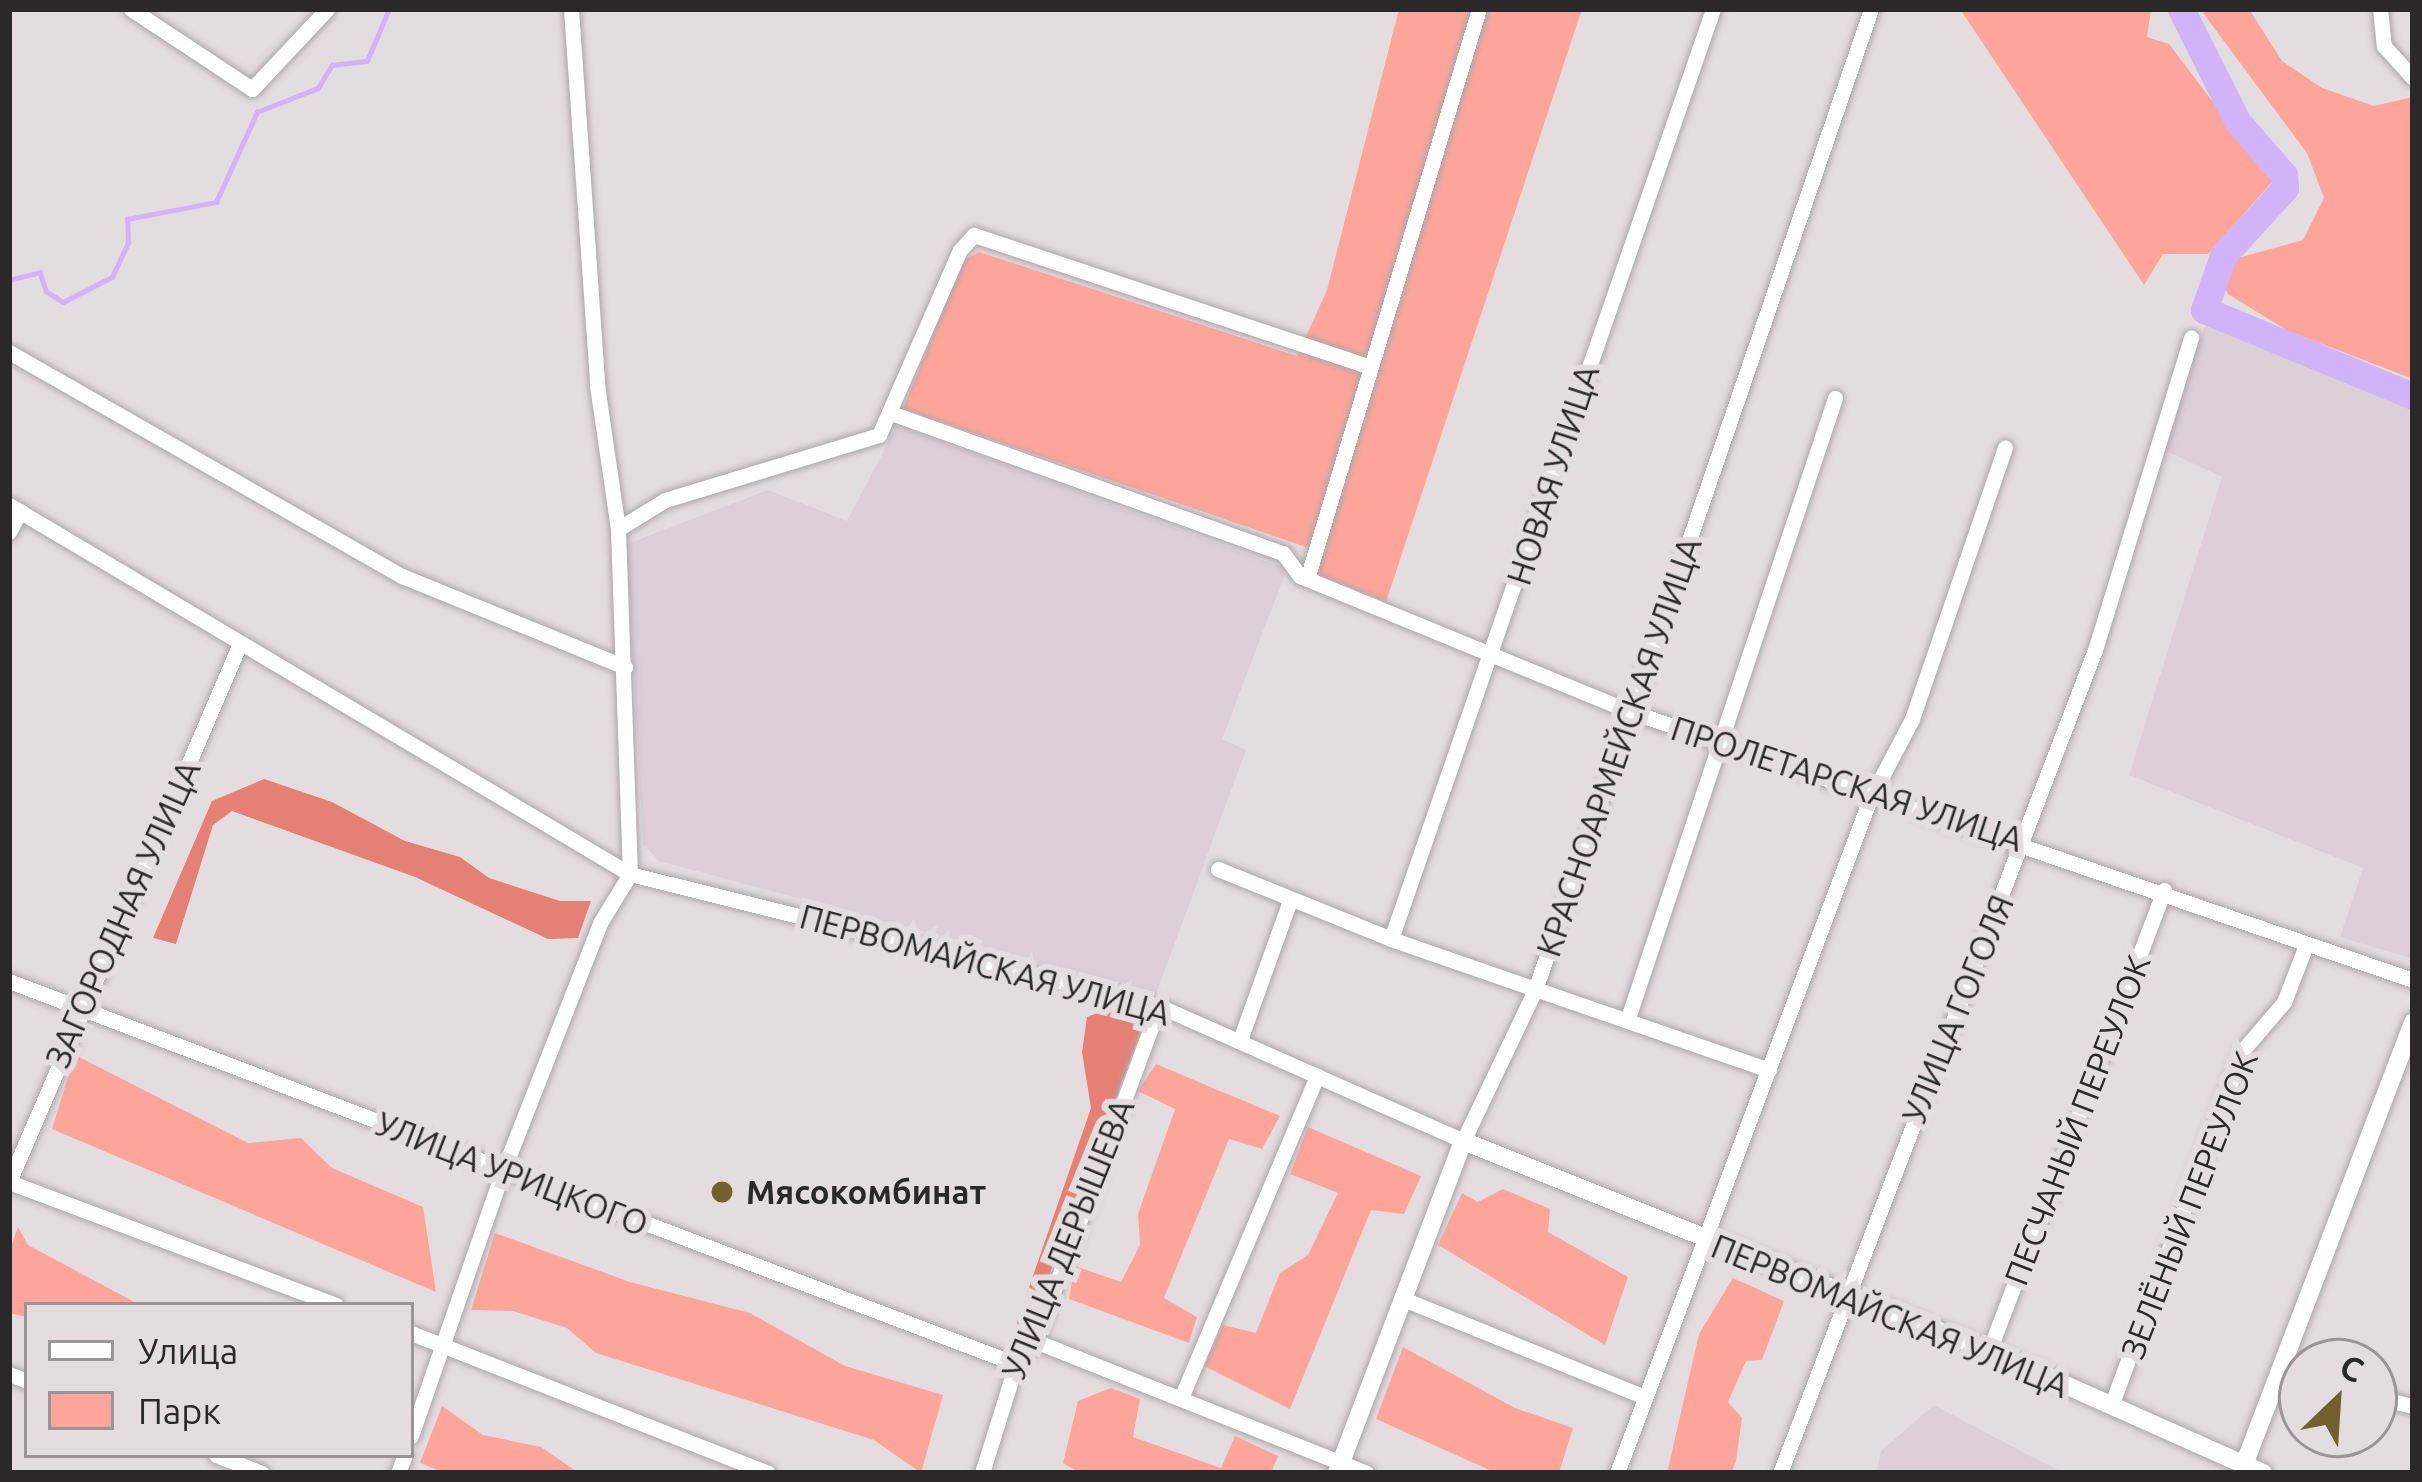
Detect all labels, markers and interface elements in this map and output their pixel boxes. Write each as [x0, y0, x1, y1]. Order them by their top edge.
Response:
street label: НОВАЯ УЛИЦА [1499, 360, 1607, 590]
street label: КРАСНОАРМЕЙСКАЯ УЛИЦА [1529, 532, 1709, 962]
street label: ПРОЛЕТАРСКАЯ УЛИЦА [1666, 708, 2028, 860]
street label: ЗАГОРОДНАЯ УЛИЦА [38, 755, 208, 1073]
street label: УЛИЦА ГОГОЛЯ [1894, 889, 2022, 1129]
street label: ПЕРВОМАЙСКАЯ УЛИЦА [796, 897, 1174, 1033]
street label: ПЕСЧАНЫЙ ПЕРЕУЛОК [1996, 949, 2158, 1291]
street label: ЗЕЛЁНЫЙ ПЕРЕУЛОК [2112, 1046, 2266, 1364]
street label: УЛИЦА ДЕРЫШЕВА [994, 1093, 1142, 1385]
street label: УЛИЦА УРИЦКОГО [371, 1104, 653, 1244]
place label: Мясокомбинат [746, 1172, 986, 1212]
marker: Мясокомбинат [709, 1179, 735, 1205]
street label: ПЕРВОМАЙСКАЯ УЛИЦА [1706, 1226, 2074, 1406]
legend [24, 1302, 414, 1458]
text: Улица [138, 1330, 238, 1371]
north arrow [2278, 1338, 2398, 1458]
text: С [2335, 1346, 2370, 1389]
text: Парк [138, 1390, 221, 1431]

